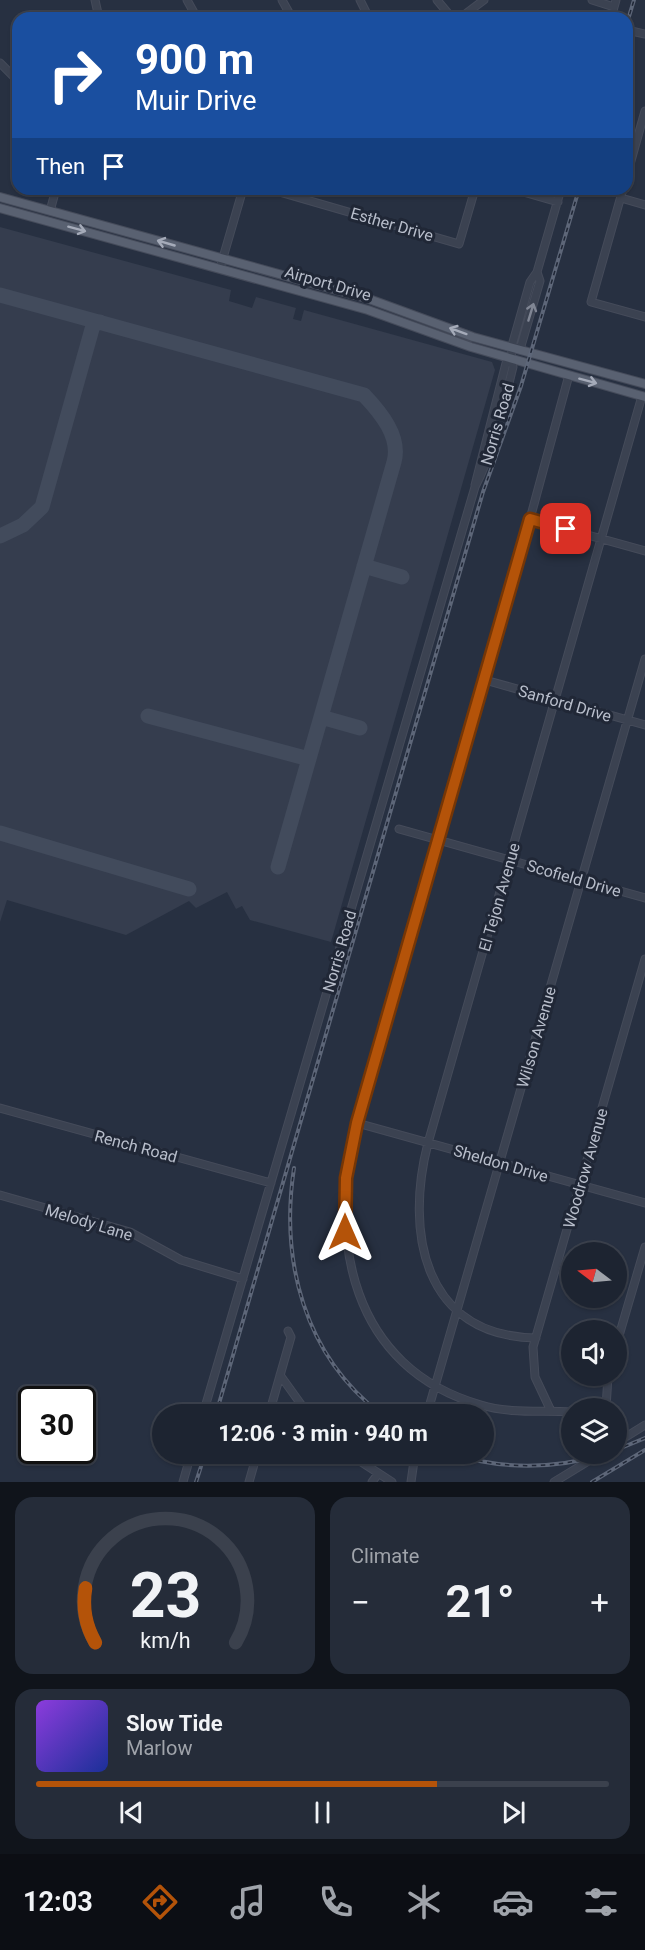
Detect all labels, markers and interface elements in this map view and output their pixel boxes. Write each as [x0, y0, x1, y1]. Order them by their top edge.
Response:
text: 900 m [135, 35, 254, 84]
icon: right [36, 36, 114, 114]
text: Muir Drive [135, 85, 257, 117]
icon: arrive [97, 150, 130, 183]
text: Then [36, 154, 85, 179]
street label: Esther Drive [348, 204, 435, 245]
one-way arrow [67, 224, 86, 235]
one-way arrow [157, 237, 176, 248]
street label: Airport Drive [283, 262, 373, 305]
one-way arrow [526, 303, 537, 322]
one-way arrow [449, 325, 468, 336]
one-way arrow [578, 375, 597, 387]
street label: Norris Road [477, 381, 518, 467]
pin [540, 503, 591, 554]
icon: arrive [549, 512, 582, 545]
street label: Sanford Drive [516, 681, 614, 726]
street label: El Tejon Avenue [475, 841, 524, 954]
street label: Scofield Drive [525, 856, 623, 901]
street label: Norris Road [319, 908, 360, 994]
street label: Wilson Avenue [513, 984, 560, 1090]
street label: Woodrow Avenue [559, 1106, 612, 1230]
street label: Rench Road [92, 1126, 179, 1167]
street label: Sheldon Drive [451, 1141, 550, 1186]
street label: Melody Lane [43, 1200, 135, 1245]
position arrow [313, 1200, 377, 1264]
north arrow [561, 1242, 627, 1308]
map controls [561, 1242, 627, 1464]
button: sound [561, 1320, 627, 1386]
speed limit sign: 30 [18, 1386, 96, 1464]
button: layers [561, 1398, 627, 1464]
text: 12:06 · 3 min · 940 m [218, 1421, 428, 1446]
text: Climate [351, 1544, 419, 1568]
text: 23 [129, 1559, 201, 1632]
text: 21° [445, 1575, 515, 1628]
text: − [351, 1583, 370, 1622]
text: + [590, 1583, 609, 1622]
text: km/h [140, 1628, 190, 1653]
text: Slow Tide [126, 1711, 223, 1736]
text: Marlow [126, 1736, 192, 1760]
icon: previous [115, 1796, 148, 1829]
icon: pause [306, 1796, 339, 1829]
icon: next [497, 1796, 530, 1829]
icon: directions [139, 1881, 181, 1923]
icon: music [227, 1881, 269, 1923]
icon: phone [315, 1881, 357, 1923]
icon: climate [403, 1881, 445, 1923]
icon: car [492, 1881, 534, 1923]
icon: filters [580, 1881, 622, 1923]
text: 12:03 [23, 1886, 93, 1918]

